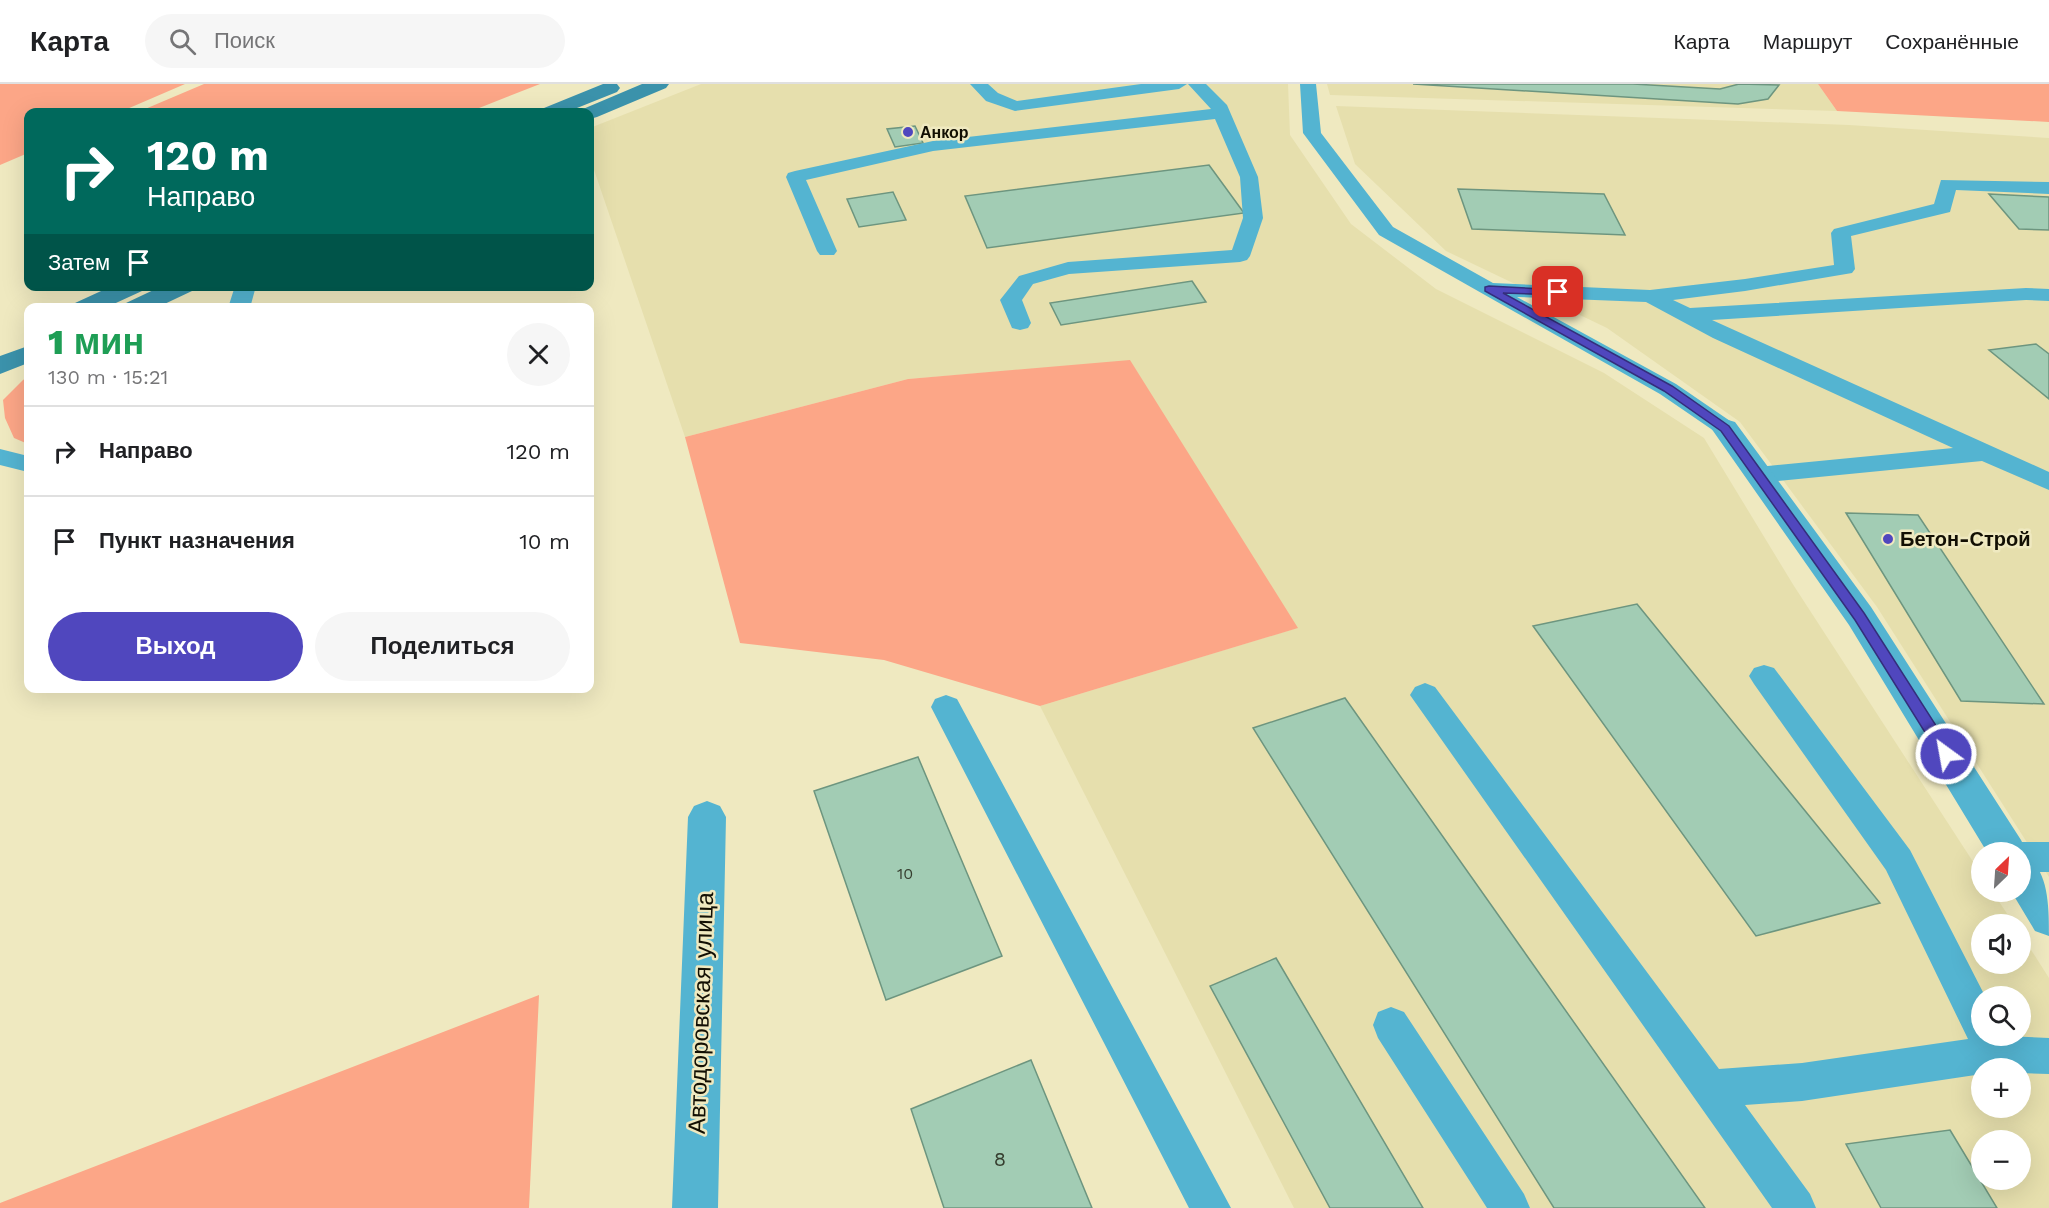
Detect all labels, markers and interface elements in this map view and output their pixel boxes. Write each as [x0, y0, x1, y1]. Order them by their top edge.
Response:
search box [145, 14, 565, 68]
text: Карта [30, 25, 109, 58]
icon: search [166, 25, 199, 58]
text: Поиск [214, 28, 275, 53]
text: Карта [1674, 29, 1730, 54]
text: Маршрут [1763, 29, 1852, 54]
text: Сохранённые [1885, 29, 2019, 54]
place label: Анкор [920, 123, 969, 142]
marker: Анкор [901, 125, 915, 139]
text: 120 m [147, 131, 269, 180]
icon: right [48, 132, 126, 210]
text: Направо [147, 181, 255, 213]
icon: arrive [122, 246, 155, 279]
text: Затем [48, 250, 110, 275]
pin [1532, 266, 1583, 317]
icon: arrive [1541, 275, 1574, 308]
text: 1 мин [48, 321, 144, 363]
button: close [507, 323, 570, 386]
text: 130 m · 15:21 [48, 365, 168, 389]
icon: right [48, 435, 81, 468]
text: Направо [99, 438, 193, 463]
text: 120 m [506, 439, 570, 464]
icon: arrive [48, 525, 81, 558]
place label: Бетон-Строй [1900, 527, 2031, 551]
text: Пункт назначения [99, 528, 295, 553]
text: 10 m [519, 529, 570, 554]
marker: Бетон-Строй [1881, 532, 1895, 546]
button: Выход [48, 612, 303, 681]
button: Поделиться [315, 612, 570, 681]
position arrow [1914, 722, 1978, 786]
north arrow [1971, 842, 2031, 902]
map controls [1971, 842, 2031, 1190]
house number: 10 [897, 864, 913, 883]
street label: Автодоровская улица [683, 891, 719, 1134]
button: sound [1971, 914, 2031, 974]
button: search [1971, 986, 2031, 1046]
button: + [1971, 1058, 2031, 1118]
button: − [1971, 1130, 2031, 1190]
house number: 8 [994, 1147, 1006, 1171]

